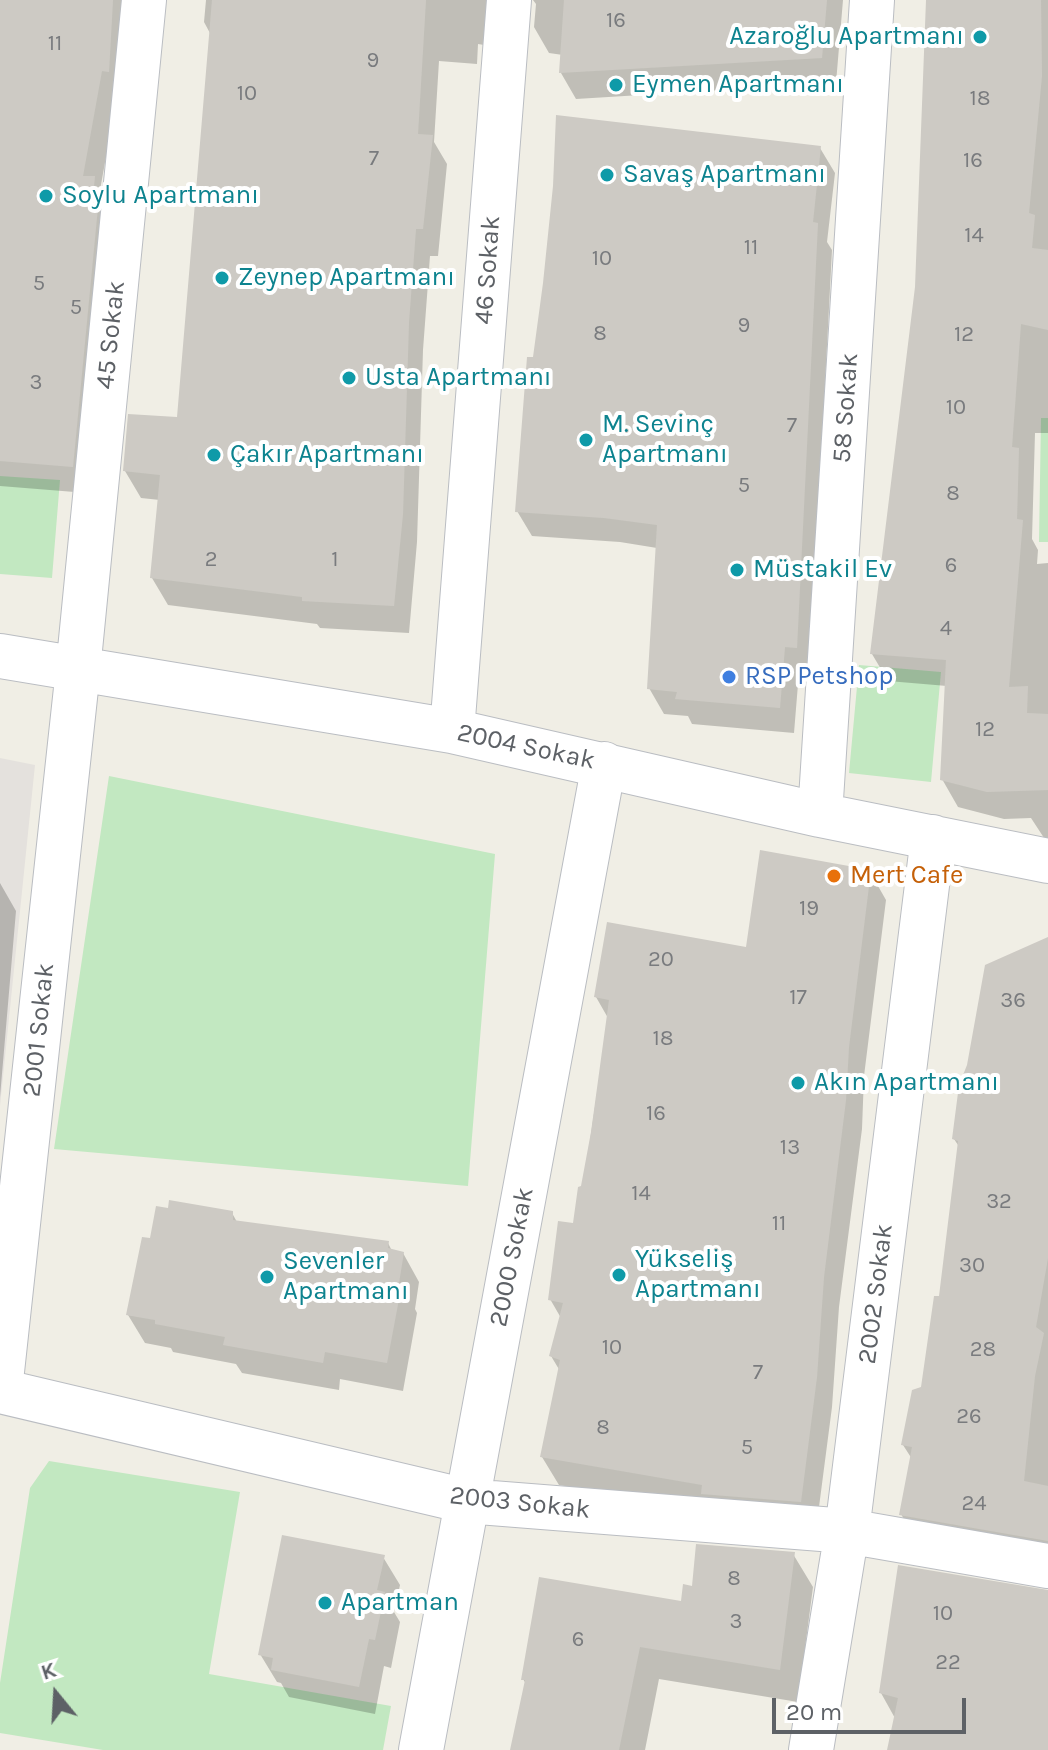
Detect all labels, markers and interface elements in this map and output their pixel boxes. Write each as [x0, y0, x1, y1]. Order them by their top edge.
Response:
house number: 16 [606, 8, 626, 34]
place label: Azaroğlu Apartmanı [729, 21, 964, 53]
marker: Azaroğlu Apartmanı [971, 28, 989, 46]
house number: 11 [48, 31, 62, 57]
house number: 9 [367, 48, 379, 74]
place label: Eymen Apartmanı [632, 69, 844, 101]
marker: Eymen Apartmanı [607, 76, 625, 94]
house number: 10 [237, 81, 257, 107]
house number: 18 [970, 86, 990, 112]
house number: 7 [369, 146, 379, 172]
house number: 16 [963, 148, 983, 174]
place label: Savaş Apartmanı [623, 159, 826, 191]
marker: Savaş Apartmanı [598, 166, 616, 184]
place label: Soylu Apartmanı [62, 180, 259, 212]
marker: Soylu Apartmanı [37, 187, 55, 205]
street label: 46 Sokak [469, 214, 507, 326]
house number: 14 [964, 223, 984, 249]
house number: 11 [744, 235, 758, 261]
house number: 10 [592, 246, 612, 272]
place label: Zeynep Apartmanı [238, 262, 455, 294]
marker: Zeynep Apartmanı [213, 269, 231, 287]
house number: 5 [33, 271, 45, 297]
street label: 45 Sokak [90, 279, 132, 391]
house number: 5 [70, 295, 82, 321]
house number: 9 [738, 313, 750, 339]
house number: 8 [593, 321, 607, 347]
house number: 12 [954, 322, 974, 348]
street label: 58 Sokak [827, 352, 865, 464]
place label: Usta Apartmanı [365, 362, 552, 394]
marker: Usta Apartmanı [340, 369, 358, 387]
house number: 3 [30, 370, 42, 396]
house number: 10 [946, 395, 966, 421]
place label: M. Sevinç Apartmanı [602, 409, 728, 470]
house number: 7 [787, 413, 797, 439]
marker: M. Sevinç Apartmanı [577, 431, 595, 449]
place label: Çakır Apartmanı [230, 439, 424, 471]
marker: Çakır Apartmanı [205, 446, 223, 464]
house number: 5 [738, 473, 750, 499]
house number: 8 [946, 481, 960, 507]
house number: 2 [205, 547, 217, 573]
house number: 1 [331, 547, 339, 573]
house number: 6 [945, 553, 957, 579]
place label: Müstakil Ev [753, 554, 892, 586]
marker: Müstakil Ev [728, 561, 746, 579]
house number: 4 [940, 616, 952, 642]
place label: RSP Petshop [745, 661, 893, 693]
marker: RSP Petshop [720, 668, 738, 686]
street label: 2004 Sokak [454, 717, 598, 777]
house number: 12 [975, 717, 995, 743]
place label: Mert Cafe [850, 860, 963, 892]
marker: Mert Cafe [825, 867, 843, 885]
house number: 19 [799, 896, 819, 922]
house number: 20 [648, 947, 674, 973]
street label: 2001 Sokak [16, 962, 62, 1098]
house number: 17 [789, 985, 807, 1011]
house number: 36 [1000, 988, 1026, 1014]
house number: 18 [653, 1026, 673, 1052]
place label: Akın Apartmanı [814, 1067, 999, 1099]
marker: Akın Apartmanı [789, 1074, 807, 1092]
house number: 16 [646, 1101, 666, 1127]
house number: 13 [780, 1135, 800, 1161]
house number: 14 [631, 1181, 651, 1207]
street label: 2000 Sokak [483, 1185, 541, 1329]
house number: 32 [986, 1189, 1012, 1215]
house number: 11 [772, 1211, 786, 1237]
street label: 2002 Sokak [852, 1222, 900, 1366]
place label: Yükseliş Apartmanı [635, 1244, 761, 1306]
place label: Sevenler Apartmanı [283, 1246, 409, 1308]
house number: 30 [959, 1253, 985, 1279]
marker: Yükseliş Apartmanı [610, 1266, 628, 1284]
marker: Sevenler Apartmanı [258, 1268, 276, 1286]
house number: 10 [602, 1335, 622, 1361]
house number: 28 [970, 1337, 996, 1363]
house number: 7 [753, 1360, 763, 1386]
house number: 26 [956, 1404, 982, 1430]
house number: 8 [596, 1415, 610, 1441]
house number: 5 [741, 1435, 753, 1461]
street label: 2003 Sokak [448, 1480, 592, 1526]
house number: 24 [961, 1491, 987, 1517]
house number: 8 [727, 1566, 741, 1592]
place label: Apartman [341, 1587, 459, 1619]
marker: Apartman [316, 1594, 334, 1612]
house number: 10 [933, 1601, 953, 1627]
house number: 3 [730, 1609, 742, 1635]
house number: 6 [572, 1627, 584, 1653]
house number: 22 [935, 1650, 961, 1676]
north arrow [16, 1654, 96, 1734]
text: K [38, 1657, 59, 1686]
scale bar [776, 1682, 970, 1732]
text: 20 m [786, 1698, 842, 1726]

